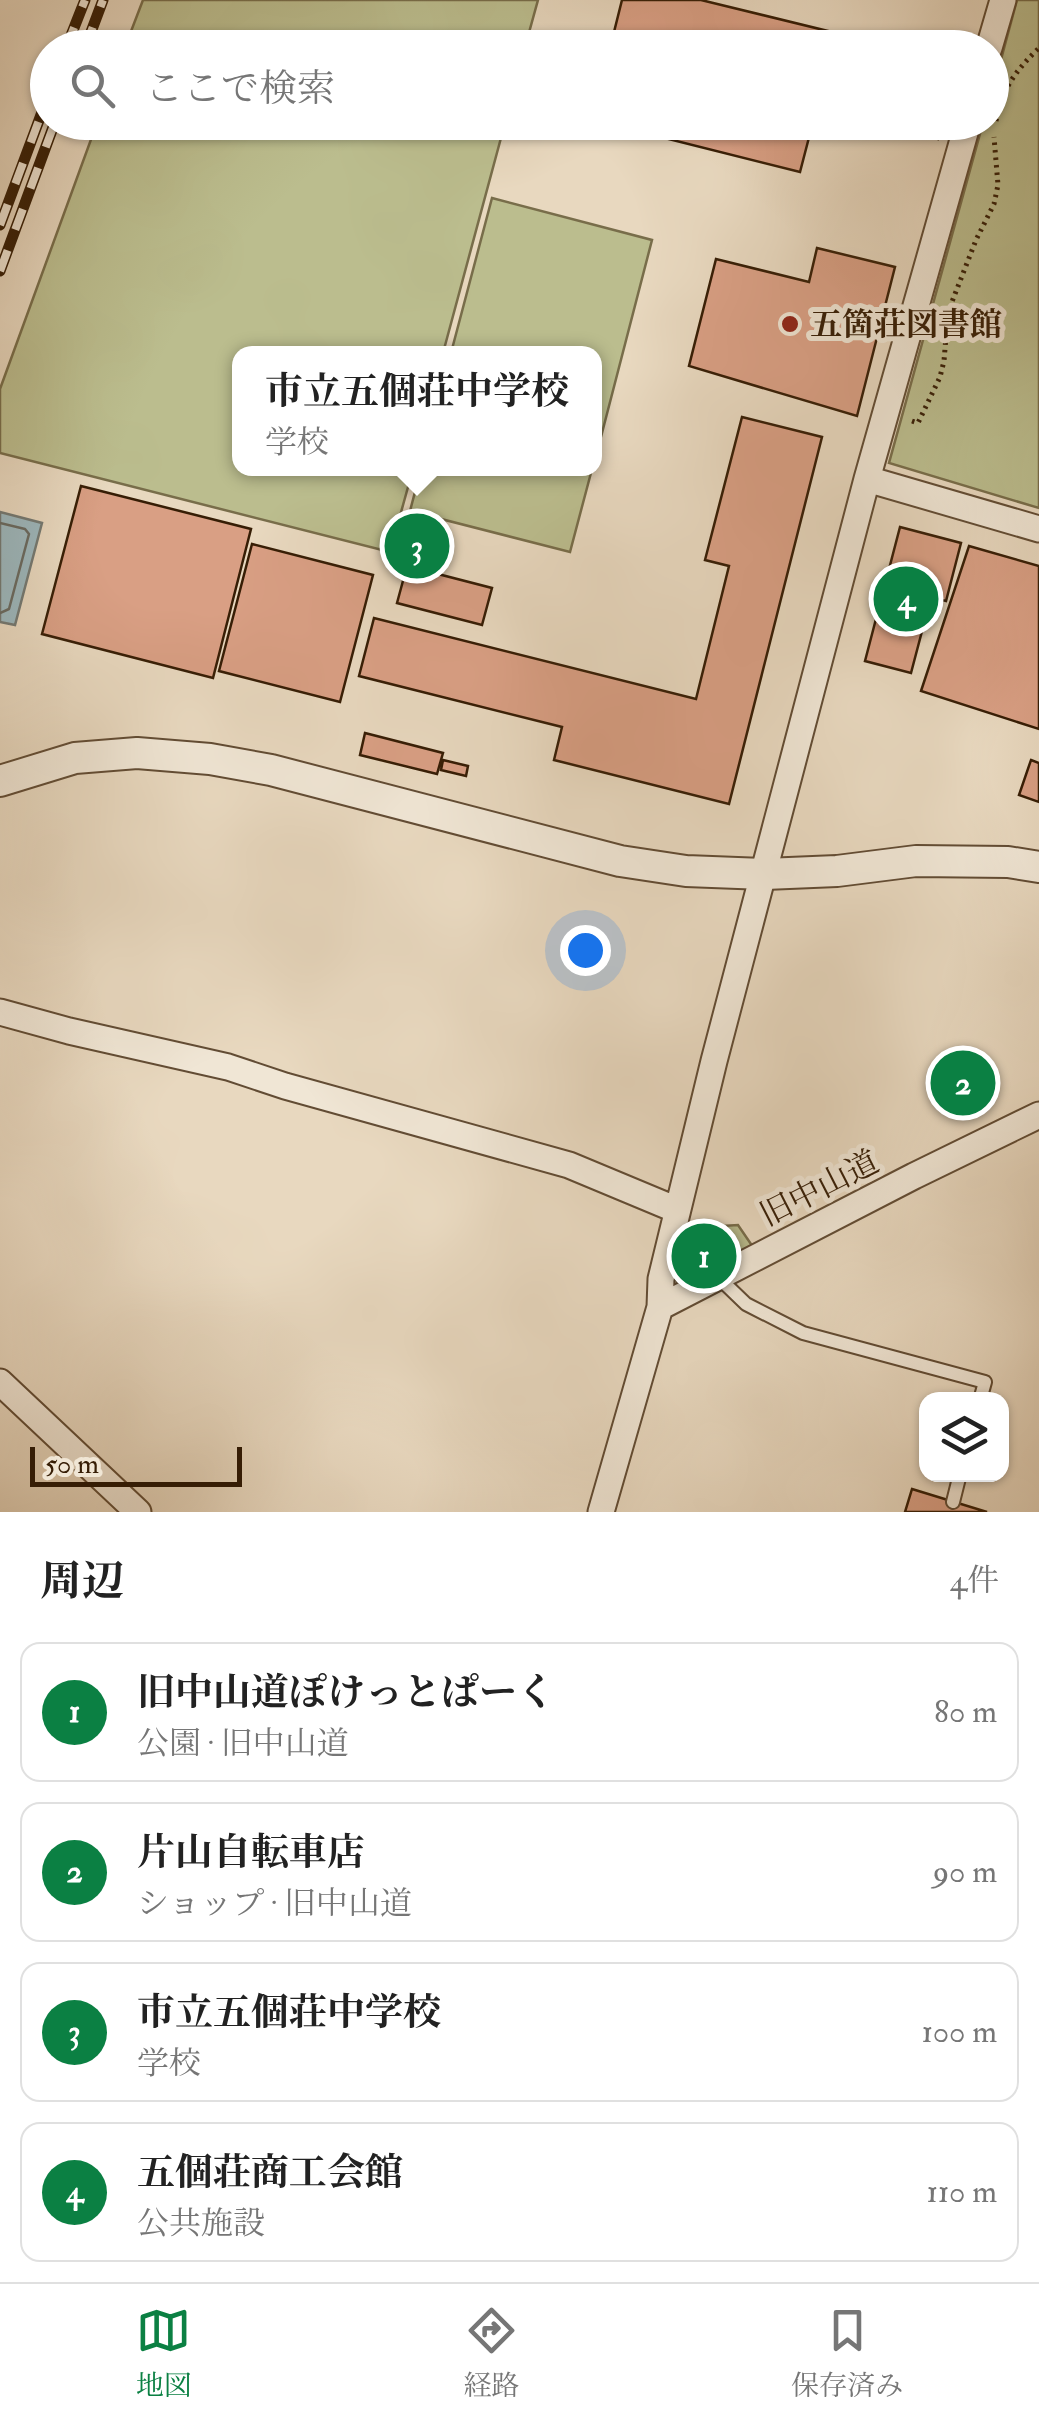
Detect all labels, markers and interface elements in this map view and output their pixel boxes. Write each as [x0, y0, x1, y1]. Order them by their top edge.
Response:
search box [30, 30, 1009, 140]
icon: search [65, 58, 120, 113]
text: ここで検索 [145, 65, 335, 113]
place label: 五箇荘図書館 [810, 305, 1002, 345]
marker: 五箇荘図書館 [779, 313, 801, 335]
popup [232, 346, 602, 476]
text: 市立五個荘中学校 [265, 368, 569, 416]
text: 学校 [265, 423, 329, 463]
pin: 3 [384, 508, 450, 584]
pin: 4 [874, 562, 938, 636]
your location [560, 925, 611, 976]
pin: 2 [930, 1046, 996, 1120]
street label: 旧中山道 [753, 1142, 886, 1236]
pin: 1 [672, 1218, 736, 1294]
map controls [919, 1392, 1009, 1482]
button: layers [919, 1392, 1009, 1482]
scale bar [30, 1442, 242, 1486]
text: 50 m [45, 1447, 99, 1482]
text: 周辺 [40, 1556, 124, 1608]
text: 4件 [950, 1561, 999, 1601]
text: 旧中山道ぽけっとぱーく [137, 1669, 555, 1717]
text: 1 [69, 1692, 80, 1732]
text: 80 m [934, 1692, 997, 1732]
text: 公園 · 旧中山道 [137, 1724, 349, 1764]
text: 片山自転車店 [137, 1829, 365, 1877]
text: 2 [66, 1852, 83, 1892]
text: 90 m [933, 1852, 997, 1892]
text: ショップ · 旧中山道 [137, 1884, 412, 1924]
text: 市立五個荘中学校 [137, 1989, 441, 2037]
text: 3 [68, 2012, 81, 2052]
text: 100 m [921, 2012, 997, 2052]
text: 学校 [137, 2044, 201, 2084]
text: 五個荘商工会館 [137, 2149, 403, 2197]
text: 4 [66, 2172, 83, 2212]
text: 110 m [926, 2172, 997, 2212]
text: 公共施設 [137, 2204, 265, 2244]
tab: 地図 [136, 2303, 192, 2404]
tab: 経路 [463, 2303, 519, 2404]
tab: 保存済み [791, 2303, 903, 2404]

